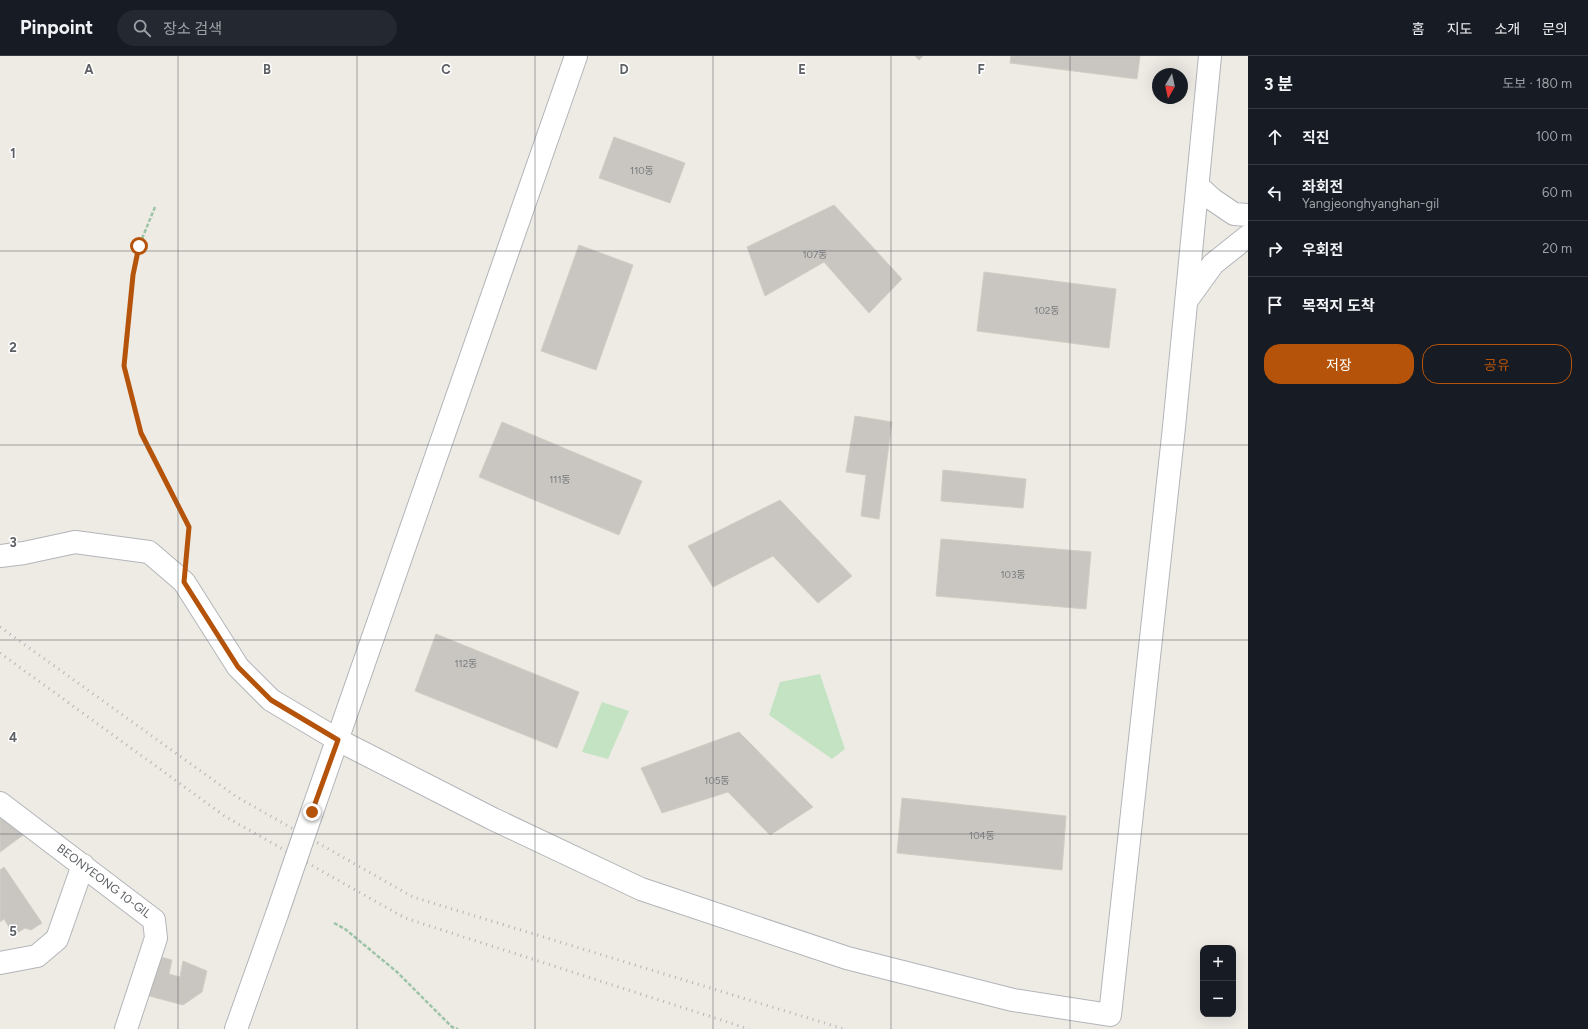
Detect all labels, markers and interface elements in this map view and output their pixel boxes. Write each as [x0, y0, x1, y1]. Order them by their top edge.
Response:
search box [117, 10, 397, 46]
text: Pinpoint [20, 16, 93, 39]
icon: search [131, 17, 153, 39]
text: 장소 검색 [163, 20, 222, 38]
text: 홈 [1412, 21, 1425, 38]
text: 지도 [1447, 21, 1472, 38]
text: 소개 [1494, 21, 1520, 38]
text: 문의 [1542, 21, 1568, 38]
text: A [84, 62, 94, 77]
text: B [263, 62, 271, 77]
text: C [441, 62, 451, 77]
text: D [619, 62, 629, 77]
text: E [798, 62, 806, 77]
text: F [977, 62, 985, 77]
north arrow [1152, 68, 1188, 104]
text: 3 분 [1264, 74, 1293, 94]
text: 도보 · 180 m [1502, 76, 1572, 91]
icon: ahead [1264, 126, 1286, 148]
text: 직진 [1302, 129, 1330, 147]
text: 100 m [1536, 129, 1572, 144]
text: 1 [10, 146, 16, 161]
house number: 110동 [630, 164, 654, 177]
text: 좌회전 [1302, 178, 1343, 196]
icon: left [1264, 182, 1286, 204]
text: 60 m [1542, 185, 1572, 200]
text: Yangjeonghyanghan-gil [1302, 196, 1439, 211]
route start [130, 237, 148, 255]
icon: right [1264, 238, 1286, 260]
text: 우회전 [1302, 241, 1343, 259]
text: 20 m [1542, 241, 1572, 256]
house number: 107동 [802, 248, 828, 261]
icon: arrive [1264, 294, 1286, 316]
text: 목적지 도착 [1302, 297, 1375, 315]
house number: 102동 [1034, 304, 1060, 317]
text: 2 [9, 340, 17, 355]
button: 저장 [1264, 344, 1414, 384]
button: 공유 [1422, 344, 1572, 384]
house number: 111동 [549, 473, 571, 486]
text: 3 [9, 535, 17, 550]
house number: 103동 [1000, 568, 1026, 581]
house number: 112동 [454, 657, 478, 670]
text: 4 [9, 730, 17, 745]
house number: 105동 [704, 774, 730, 787]
route end [303, 803, 321, 821]
house number: 104동 [969, 829, 995, 842]
street label: BEONYEONG 10-GIL [54, 841, 154, 921]
text: 5 [9, 924, 17, 939]
map controls [1200, 945, 1236, 1017]
button: + [1200, 945, 1236, 981]
button: − [1200, 981, 1236, 1017]

